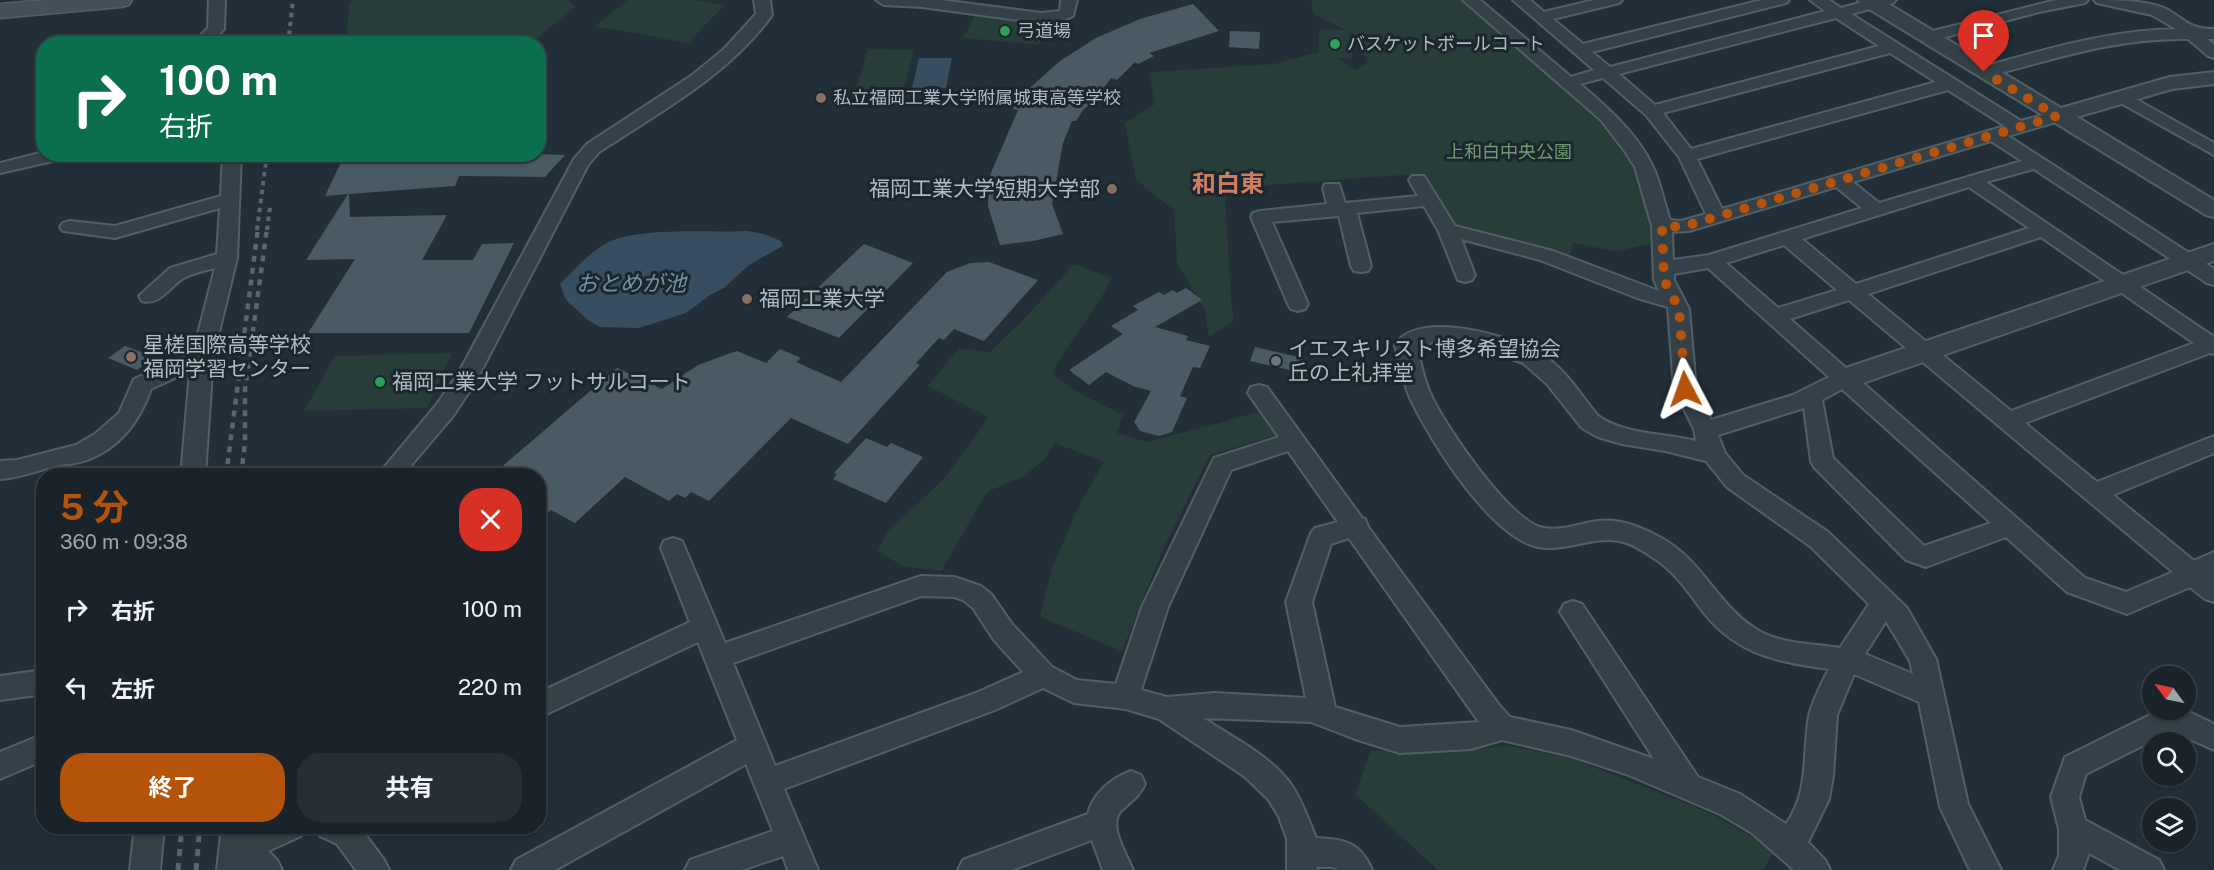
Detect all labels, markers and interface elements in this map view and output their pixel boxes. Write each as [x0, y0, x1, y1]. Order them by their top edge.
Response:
pin [1958, 10, 2009, 72]
icon: arrive [1967, 19, 2000, 52]
place label: 弓道場 [1017, 20, 1071, 41]
marker: 弓道場 [998, 24, 1012, 38]
place label: バスケットボールコート [1347, 33, 1545, 54]
marker: バスケットボールコート [1328, 37, 1342, 51]
text: 100 m [159, 55, 278, 104]
icon: right [60, 60, 138, 138]
place label: 私立福岡工業大学附属城東高等学校 [833, 87, 1121, 108]
marker: 私立福岡工業大学附属城東高等学校 [814, 91, 828, 105]
text: 右折 [159, 110, 213, 142]
park label: 上和白中央公園 [1446, 141, 1572, 162]
district label: 和白東 [1192, 169, 1264, 197]
place label: 福岡工業大学短期大学部 [869, 176, 1100, 201]
marker: 福岡工業大学短期大学部 [1105, 182, 1119, 196]
water label: おとめが池 [576, 270, 688, 296]
place label: 福岡工業大学 [759, 286, 885, 311]
marker: 福岡工業大学 [740, 292, 754, 306]
place label: 星槎国際高等学校 福岡学習センター [143, 332, 311, 381]
place label: イエスキリスト博多希望協会 丘の上礼拝堂 [1288, 336, 1561, 385]
marker: 星槎国際高等学校 福岡学習センター [124, 350, 138, 364]
marker: イエスキリスト博多希望協会 丘の上礼拝堂 [1269, 354, 1283, 368]
position arrow [1653, 357, 1717, 421]
place label: 福岡工業大学 フットサルコート [392, 369, 691, 394]
marker: 福岡工業大学 フットサルコート [373, 375, 387, 389]
text: 5 分 [60, 486, 128, 528]
button: close [459, 488, 522, 551]
text: 360 m · 09:38 [60, 530, 188, 554]
icon: right [60, 593, 93, 626]
text: 100 m [462, 596, 522, 622]
text: 右折 [111, 598, 155, 624]
north arrow [2142, 666, 2196, 720]
map controls [2142, 666, 2196, 852]
icon: left [60, 671, 93, 704]
text: 220 m [458, 674, 522, 700]
text: 左折 [111, 676, 155, 702]
button: search [2142, 732, 2196, 786]
button: 終了 [60, 753, 285, 822]
button: 共有 [297, 753, 522, 822]
button: layers [2142, 798, 2196, 852]

